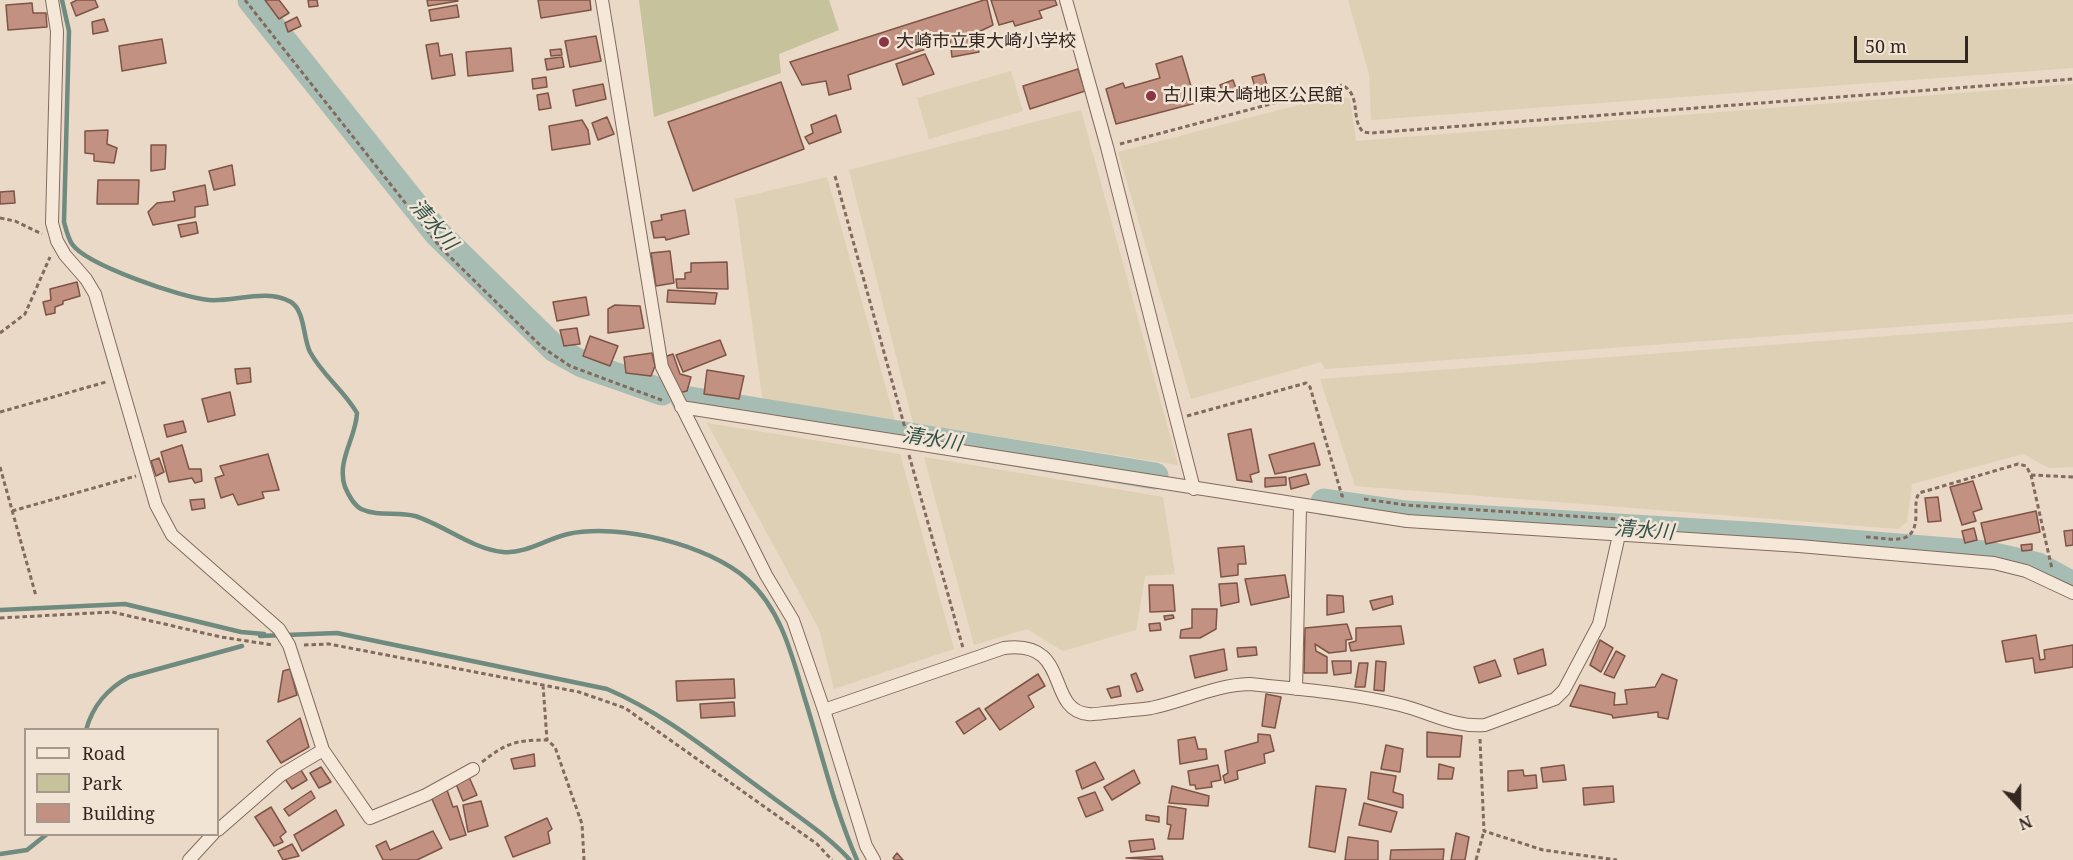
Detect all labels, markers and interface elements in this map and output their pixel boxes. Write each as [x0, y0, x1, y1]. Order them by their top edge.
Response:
scale bar [1857, 24, 1971, 62]
place label: 大崎市立東大崎小学校 [896, 31, 1076, 53]
text: 50 m [1865, 34, 1907, 58]
marker: 大崎市立東大崎小学校 [877, 35, 891, 49]
place label: 古川東大崎地区公民館 [1163, 85, 1343, 107]
marker: 古川東大崎地区公民館 [1144, 89, 1158, 103]
water label: 清水川 [404, 194, 462, 256]
water label: 清水川 [900, 423, 964, 457]
water label: 清水川 [1613, 517, 1675, 545]
legend [24, 728, 219, 836]
text: Road [82, 741, 125, 765]
text: Park [82, 771, 122, 795]
north arrow [1989, 776, 2049, 836]
text: Building [82, 801, 155, 825]
text: N [2016, 810, 2035, 835]

